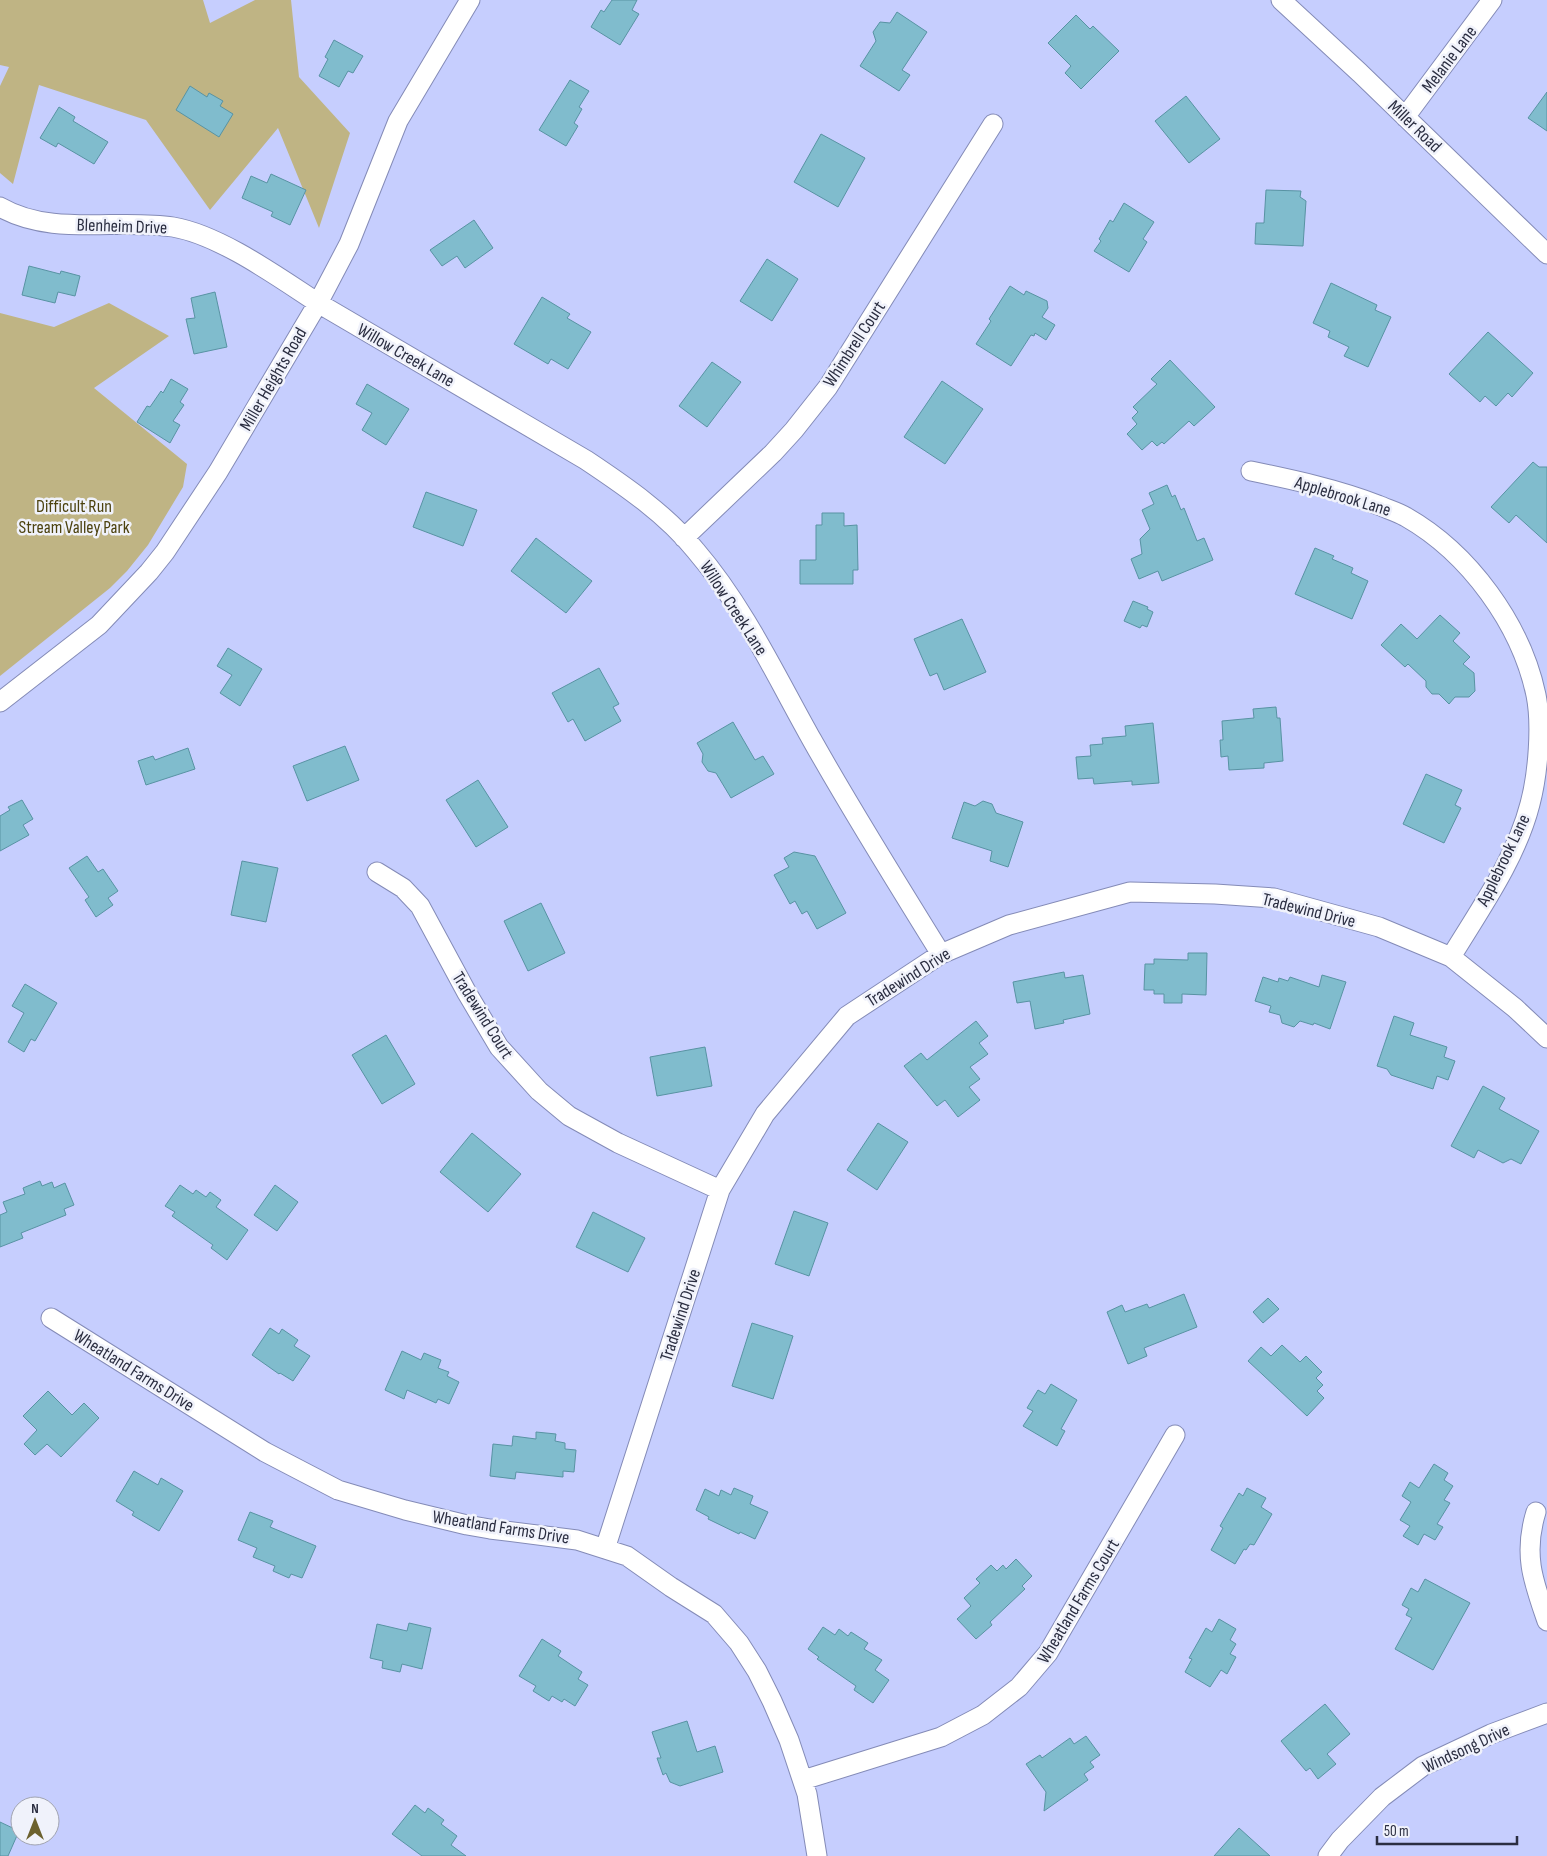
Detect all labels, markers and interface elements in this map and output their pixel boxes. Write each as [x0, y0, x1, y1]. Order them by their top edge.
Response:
street label: Melanie Lane [1418, 22, 1481, 97]
street label: Miller Road [1384, 96, 1446, 157]
street label: Blenheim Drive [76, 214, 168, 239]
street label: Whimbrell Court [819, 297, 890, 391]
street label: Willow Creek Lane [354, 319, 458, 392]
street label: Miller Heights Road [235, 324, 311, 434]
street label: Applebrook Lane [1291, 472, 1393, 521]
park label: Difficult Run Stream Valley Park [18, 496, 130, 538]
street label: Willow Creek Lane [695, 557, 772, 659]
street label: Applebrook Lane [1472, 811, 1535, 910]
street label: Tradewind Drive [1260, 889, 1358, 932]
street label: Tradewind Drive [862, 943, 954, 1012]
street label: Tradewind Court [448, 968, 518, 1063]
street label: Tradewind Drive [656, 1267, 705, 1364]
street label: Wheatland Farms Drive [70, 1325, 198, 1416]
street label: Wheatland Farms Drive [431, 1506, 571, 1549]
street label: Wheatland Farms Court [1033, 1535, 1124, 1667]
street label: Windsong Drive [1419, 1719, 1513, 1778]
north arrow [10, 1796, 60, 1846]
text: N [31, 1800, 39, 1817]
scale bar [1377, 1814, 1517, 1846]
text: 50 m [1384, 1822, 1409, 1841]

